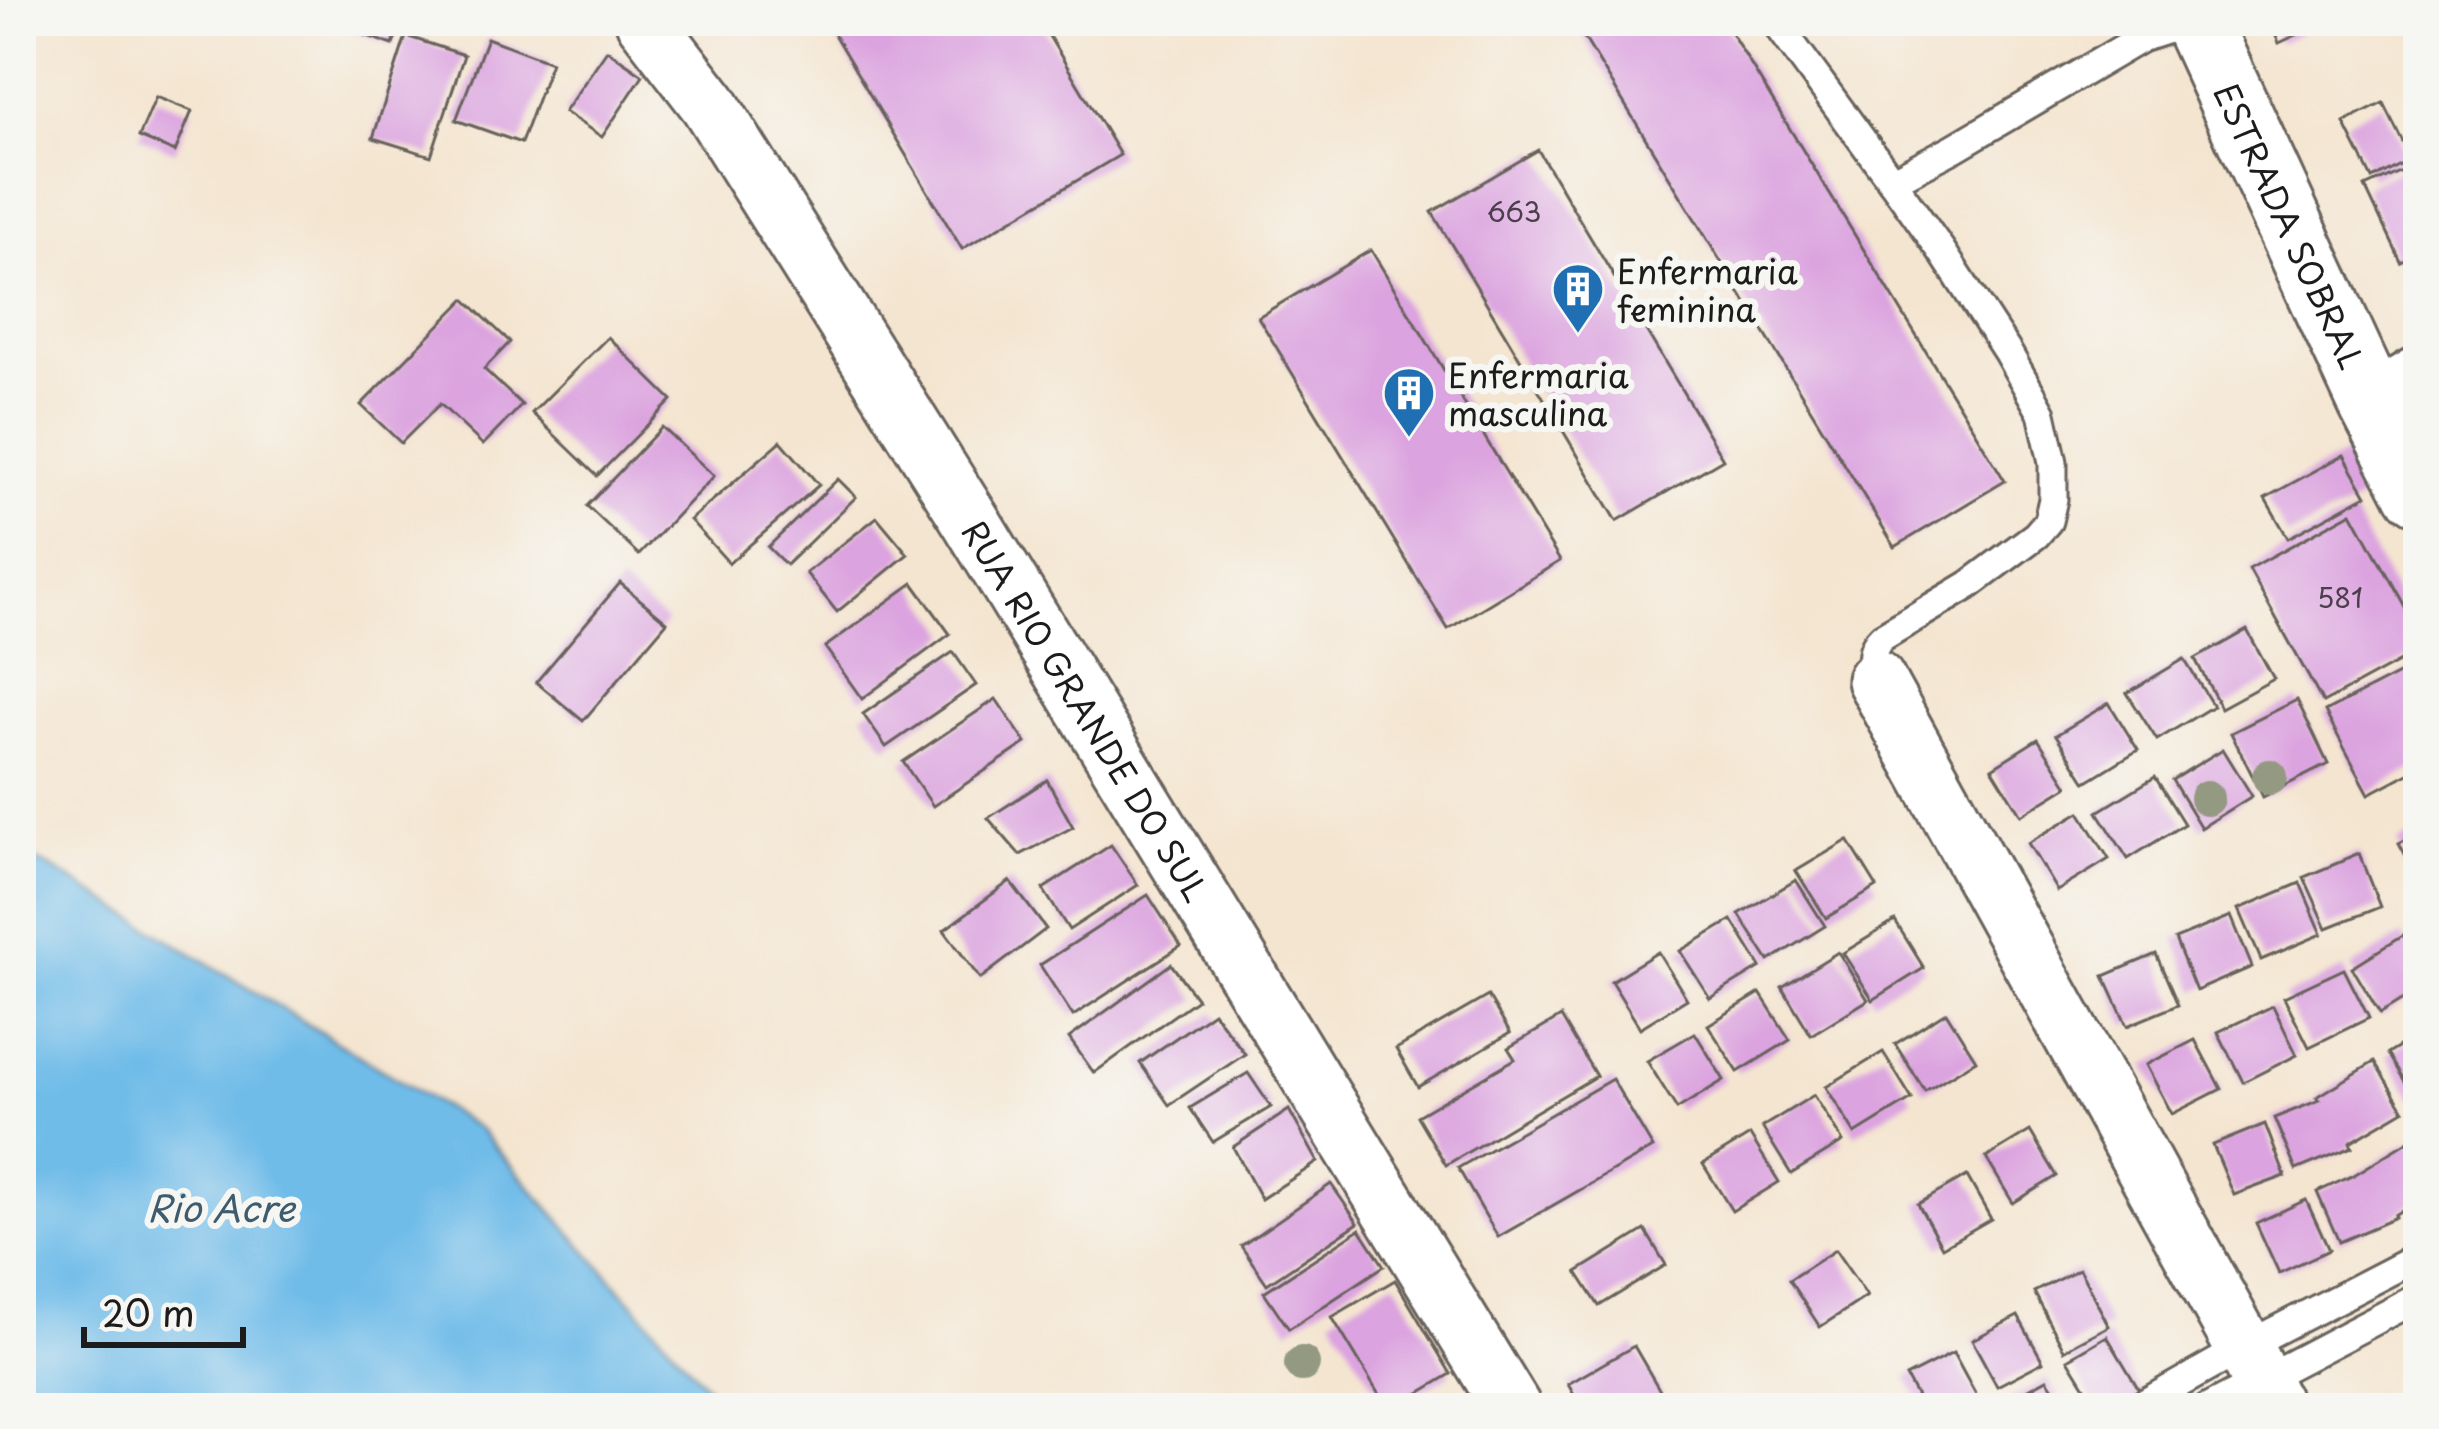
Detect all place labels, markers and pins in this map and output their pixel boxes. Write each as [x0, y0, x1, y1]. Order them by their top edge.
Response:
place label: Enfermaria feminina [1617, 245, 1798, 333]
building icon: Enfermaria feminina [1550, 261, 1606, 335]
place label: Enfermaria masculina [1448, 349, 1629, 437]
building icon: Enfermaria masculina [1381, 365, 1437, 439]

